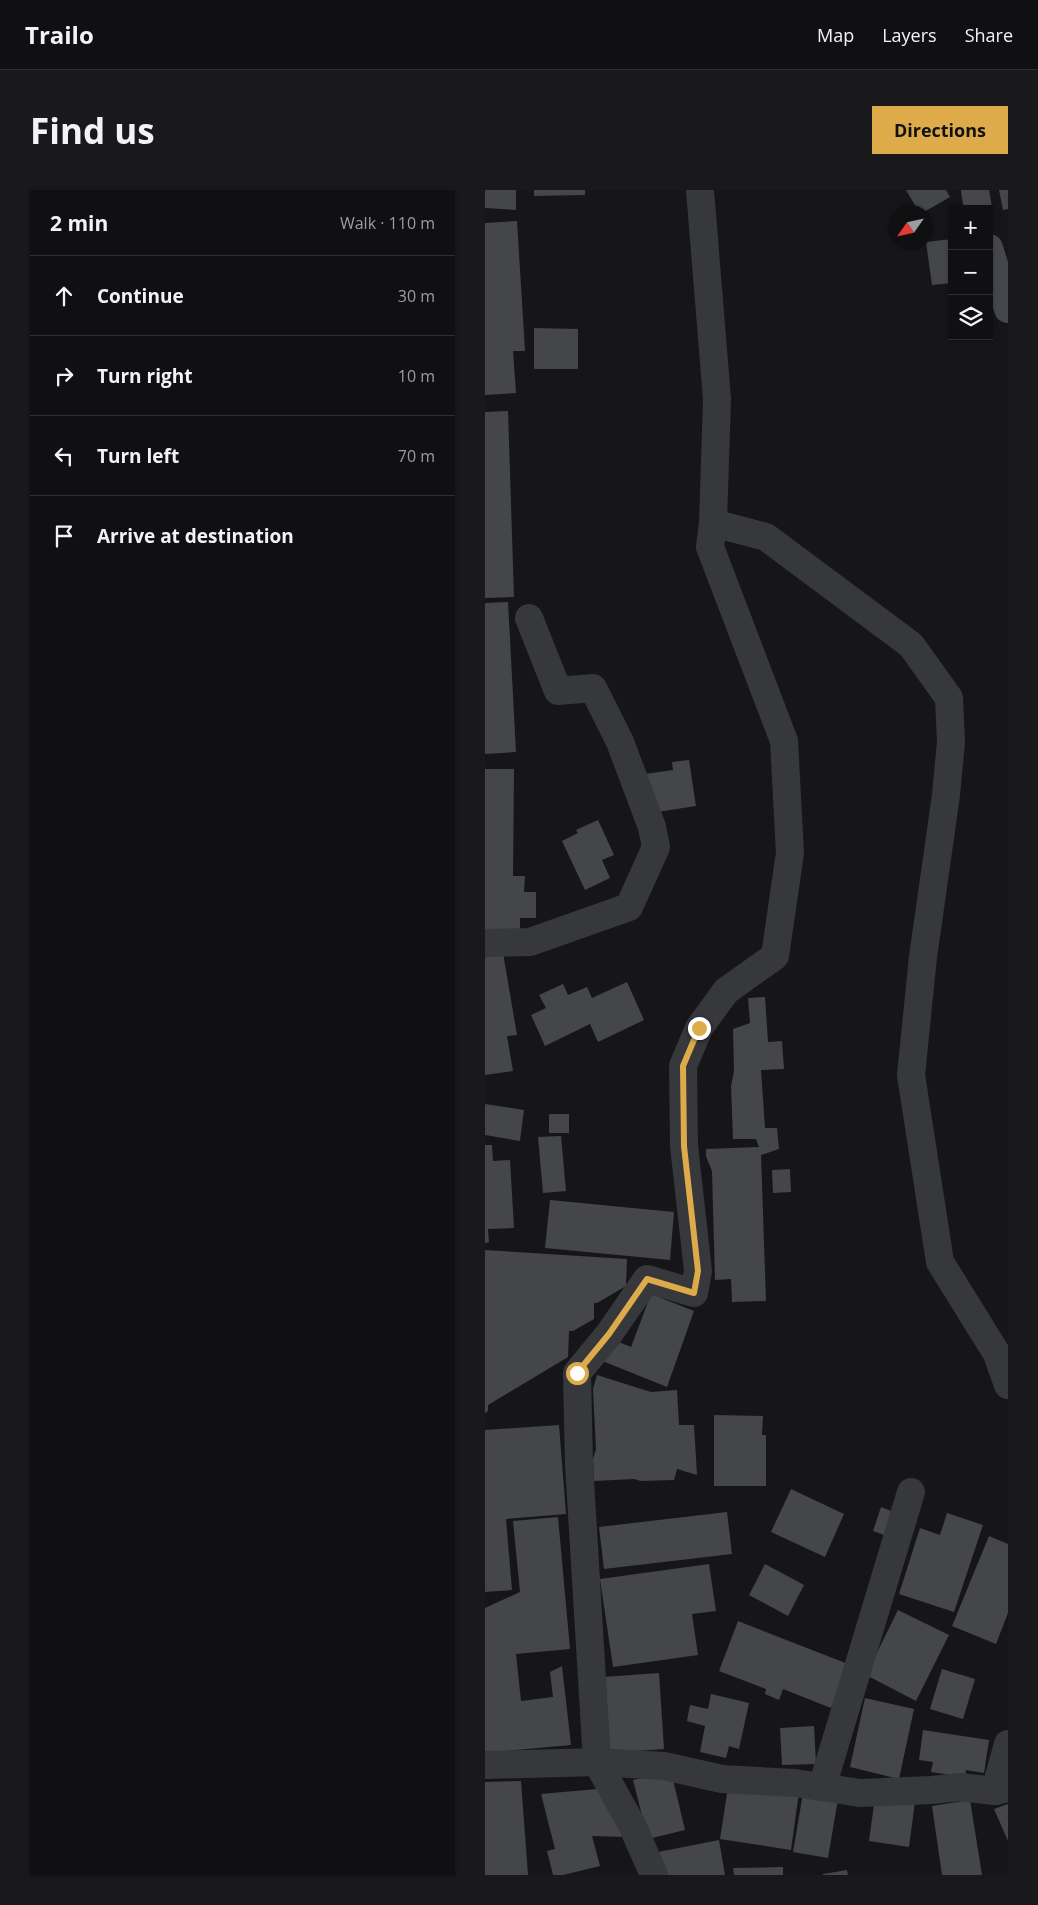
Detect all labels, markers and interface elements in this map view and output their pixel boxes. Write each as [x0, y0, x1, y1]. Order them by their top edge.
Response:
text: Trailo [25, 18, 94, 51]
text: Map [817, 23, 854, 47]
text: Layers [882, 23, 937, 47]
text: Share [965, 23, 1013, 47]
button: Directions [872, 106, 1008, 154]
text: Find us [30, 107, 155, 154]
north arrow [888, 205, 933, 250]
map controls [948, 205, 993, 340]
button: + [948, 205, 993, 250]
text: 2 min [50, 209, 108, 237]
text: Walk · 110 m [340, 212, 435, 234]
button: − [948, 250, 993, 295]
icon: ahead [50, 282, 78, 310]
text: Continue [97, 283, 184, 309]
text: 30 m [398, 285, 435, 307]
button: layers [948, 295, 993, 340]
icon: right [50, 362, 78, 390]
text: Turn right [97, 363, 192, 389]
text: 10 m [398, 365, 435, 387]
icon: left [50, 442, 78, 470]
text: Turn left [97, 443, 179, 469]
text: 70 m [398, 445, 435, 467]
icon: arrive [50, 522, 78, 550]
text: Arrive at destination [97, 523, 294, 549]
route end [688, 1017, 711, 1040]
route start [566, 1362, 589, 1385]

